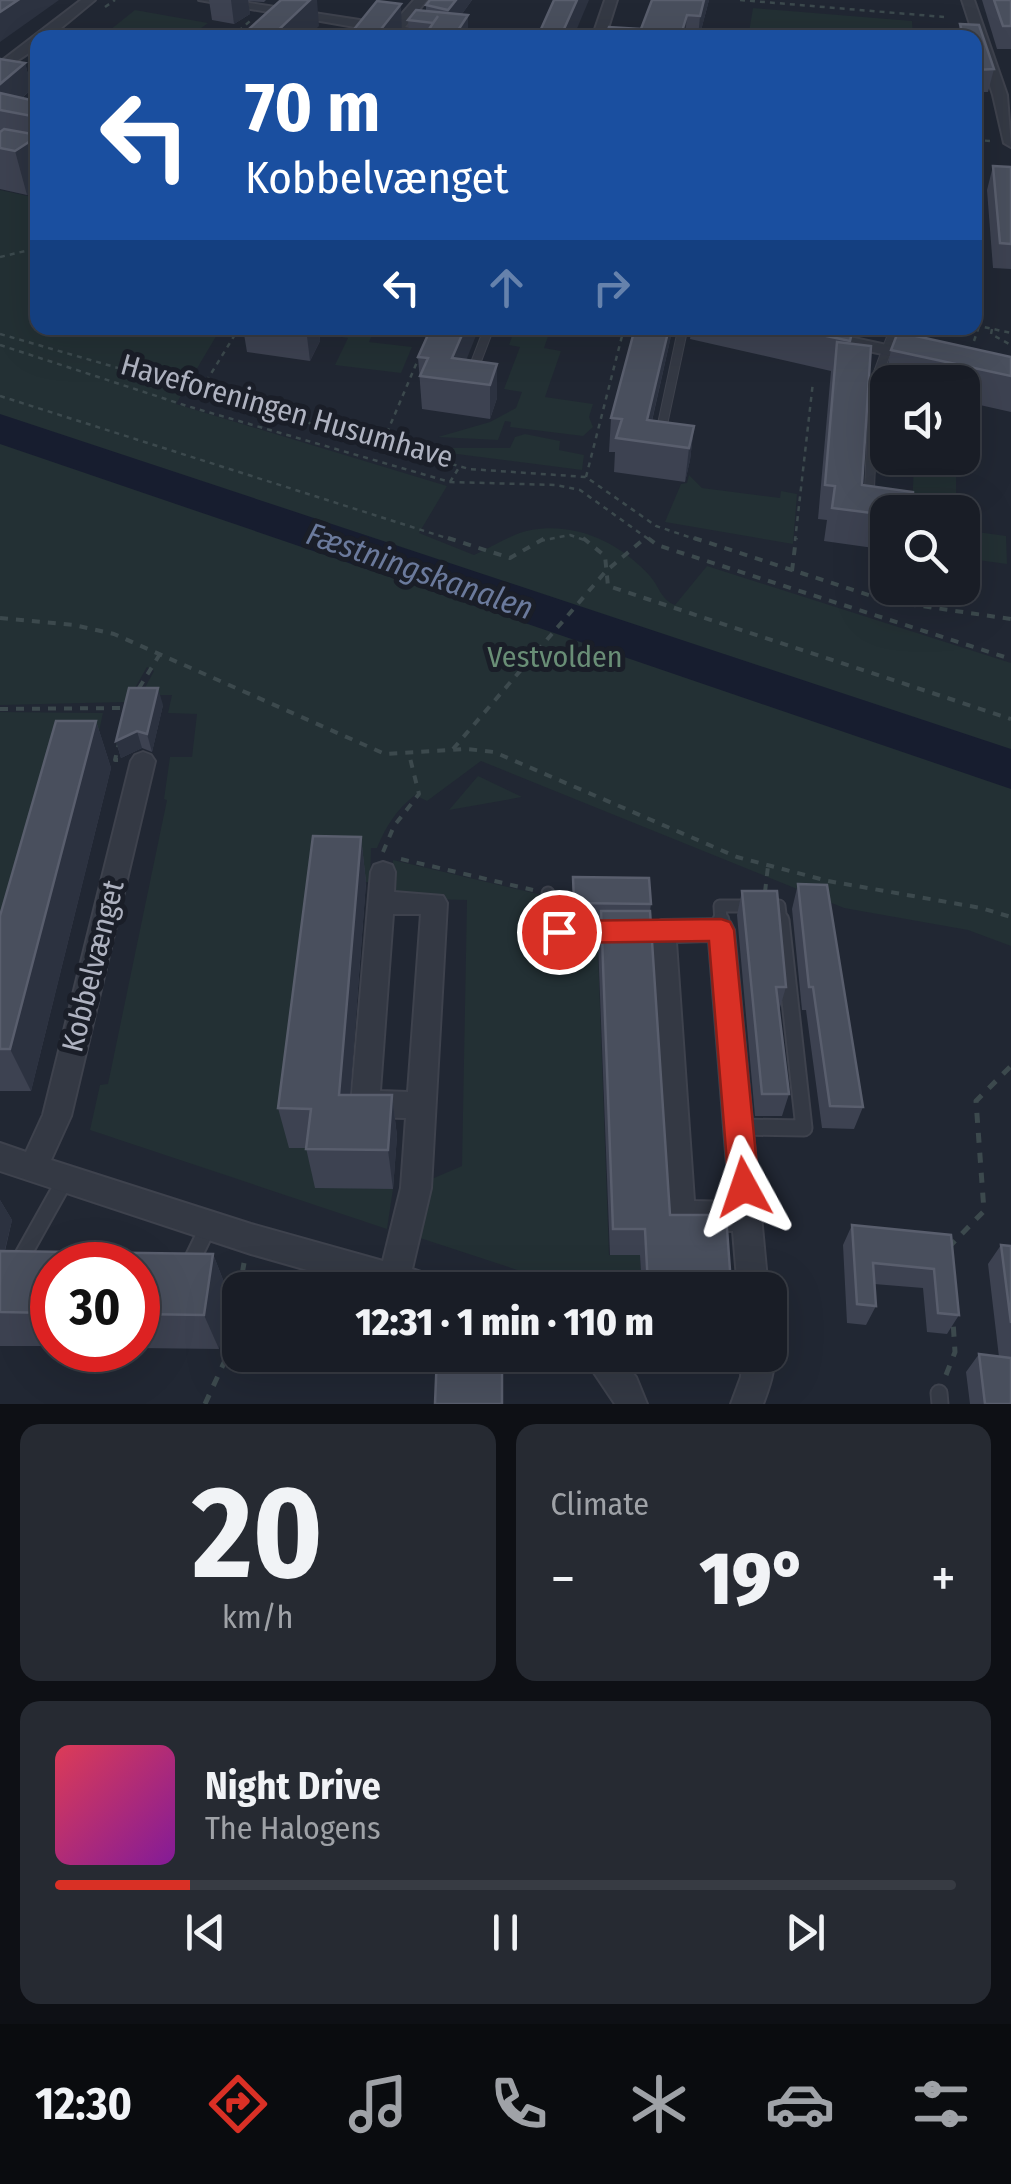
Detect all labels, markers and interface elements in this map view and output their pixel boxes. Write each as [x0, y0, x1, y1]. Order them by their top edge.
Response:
text: 70 m [245, 66, 380, 150]
icon: left [80, 70, 210, 200]
text: Kobbelvænget [245, 151, 508, 205]
icon: left [374, 260, 429, 315]
icon: ahead [479, 260, 534, 315]
icon: right [584, 260, 639, 315]
street label: Haveforeningen Husumhave [117, 346, 457, 476]
map controls [870, 365, 980, 605]
button: sound [870, 365, 980, 475]
button: search [870, 495, 980, 605]
water label: Fæstningskanalen [302, 514, 538, 628]
park label: Vestvolden [487, 639, 623, 675]
street label: Kobbelvænget [54, 876, 132, 1056]
pin [517, 890, 602, 975]
icon: arrive [532, 905, 587, 960]
position arrow [692, 1135, 796, 1239]
speed limit sign: 30 [30, 1242, 160, 1372]
text: 12:31 · 1 min · 110 m [355, 1299, 654, 1345]
text: 20 [192, 1455, 323, 1611]
text: Climate [551, 1485, 649, 1523]
text: 19° [700, 1534, 807, 1624]
text: − [551, 1546, 575, 1612]
text: + [931, 1546, 956, 1612]
text: km/h [222, 1598, 293, 1636]
text: Night Drive [205, 1763, 381, 1809]
text: The Halogens [205, 1809, 381, 1847]
icon: previous [178, 1905, 233, 1960]
icon: pause [478, 1905, 533, 1960]
icon: next [778, 1905, 833, 1960]
icon: directions [203, 2069, 273, 2139]
icon: music [343, 2069, 413, 2139]
icon: phone [484, 2069, 554, 2139]
icon: climate [624, 2069, 694, 2139]
icon: car [765, 2069, 835, 2139]
icon: filters [906, 2069, 976, 2139]
text: 12:30 [35, 2077, 132, 2131]

